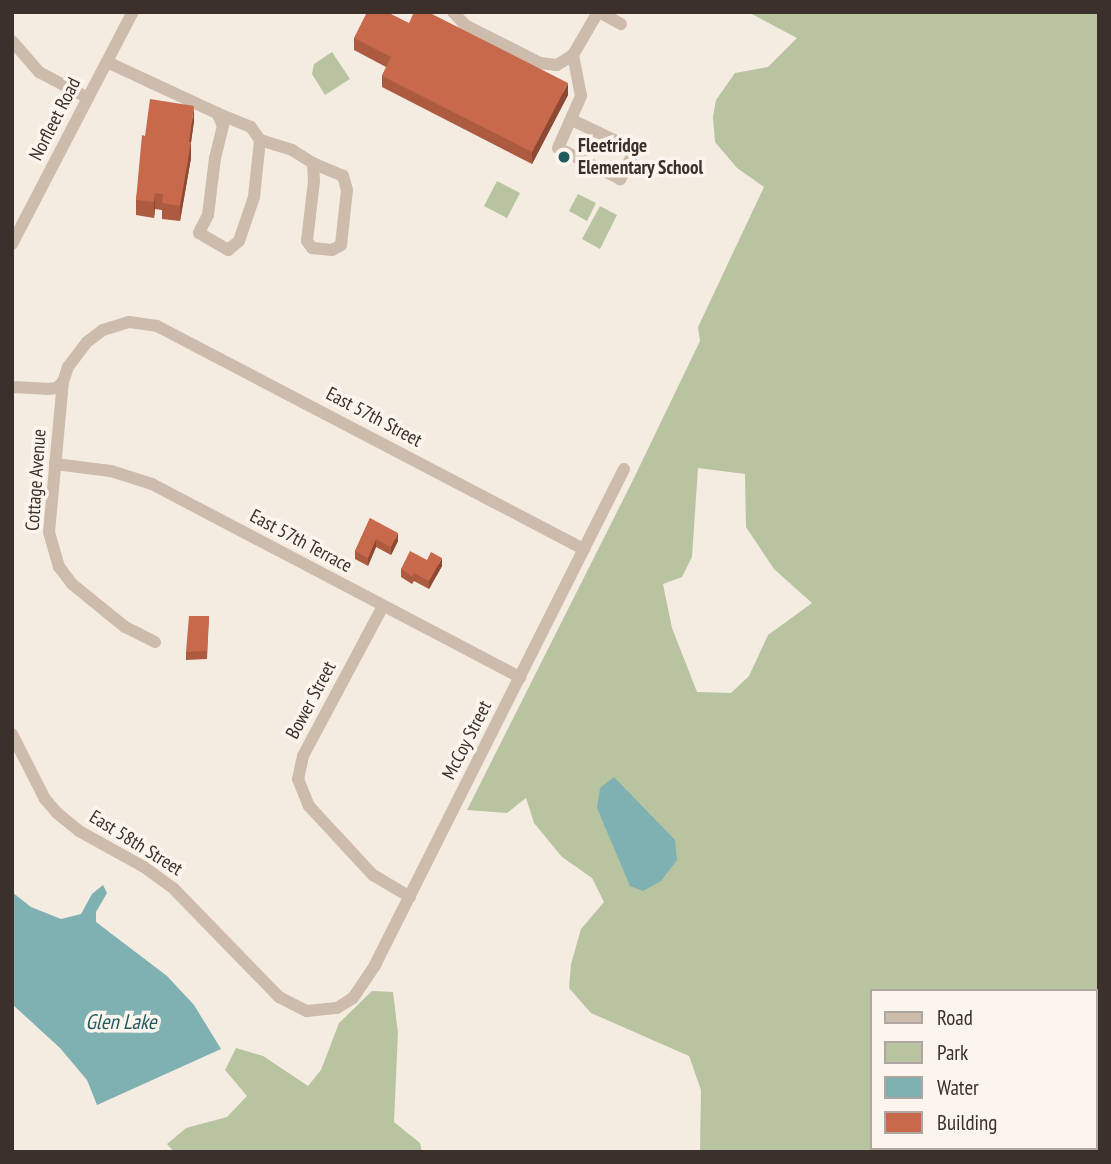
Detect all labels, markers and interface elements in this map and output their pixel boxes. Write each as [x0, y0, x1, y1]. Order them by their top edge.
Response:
street label: Norfleet Road [24, 74, 86, 164]
place label: Fleetridge Elementary School [578, 135, 704, 179]
marker: Fleetridge Elementary School [556, 149, 572, 165]
street label: East 57th Street [322, 382, 426, 452]
street label: Cottage Avenue [21, 428, 51, 532]
street label: East 57th Terrace [246, 504, 356, 578]
street label: Bower Street [281, 657, 341, 743]
street label: McCoy Street [437, 697, 497, 783]
street label: East 58th Street [85, 805, 187, 881]
legend [870, 989, 1097, 1150]
text: Road [937, 1004, 973, 1031]
water label: Glen Lake [85, 1009, 157, 1035]
text: Park [937, 1039, 968, 1066]
text: Water [937, 1074, 979, 1101]
text: Building [937, 1109, 997, 1136]

